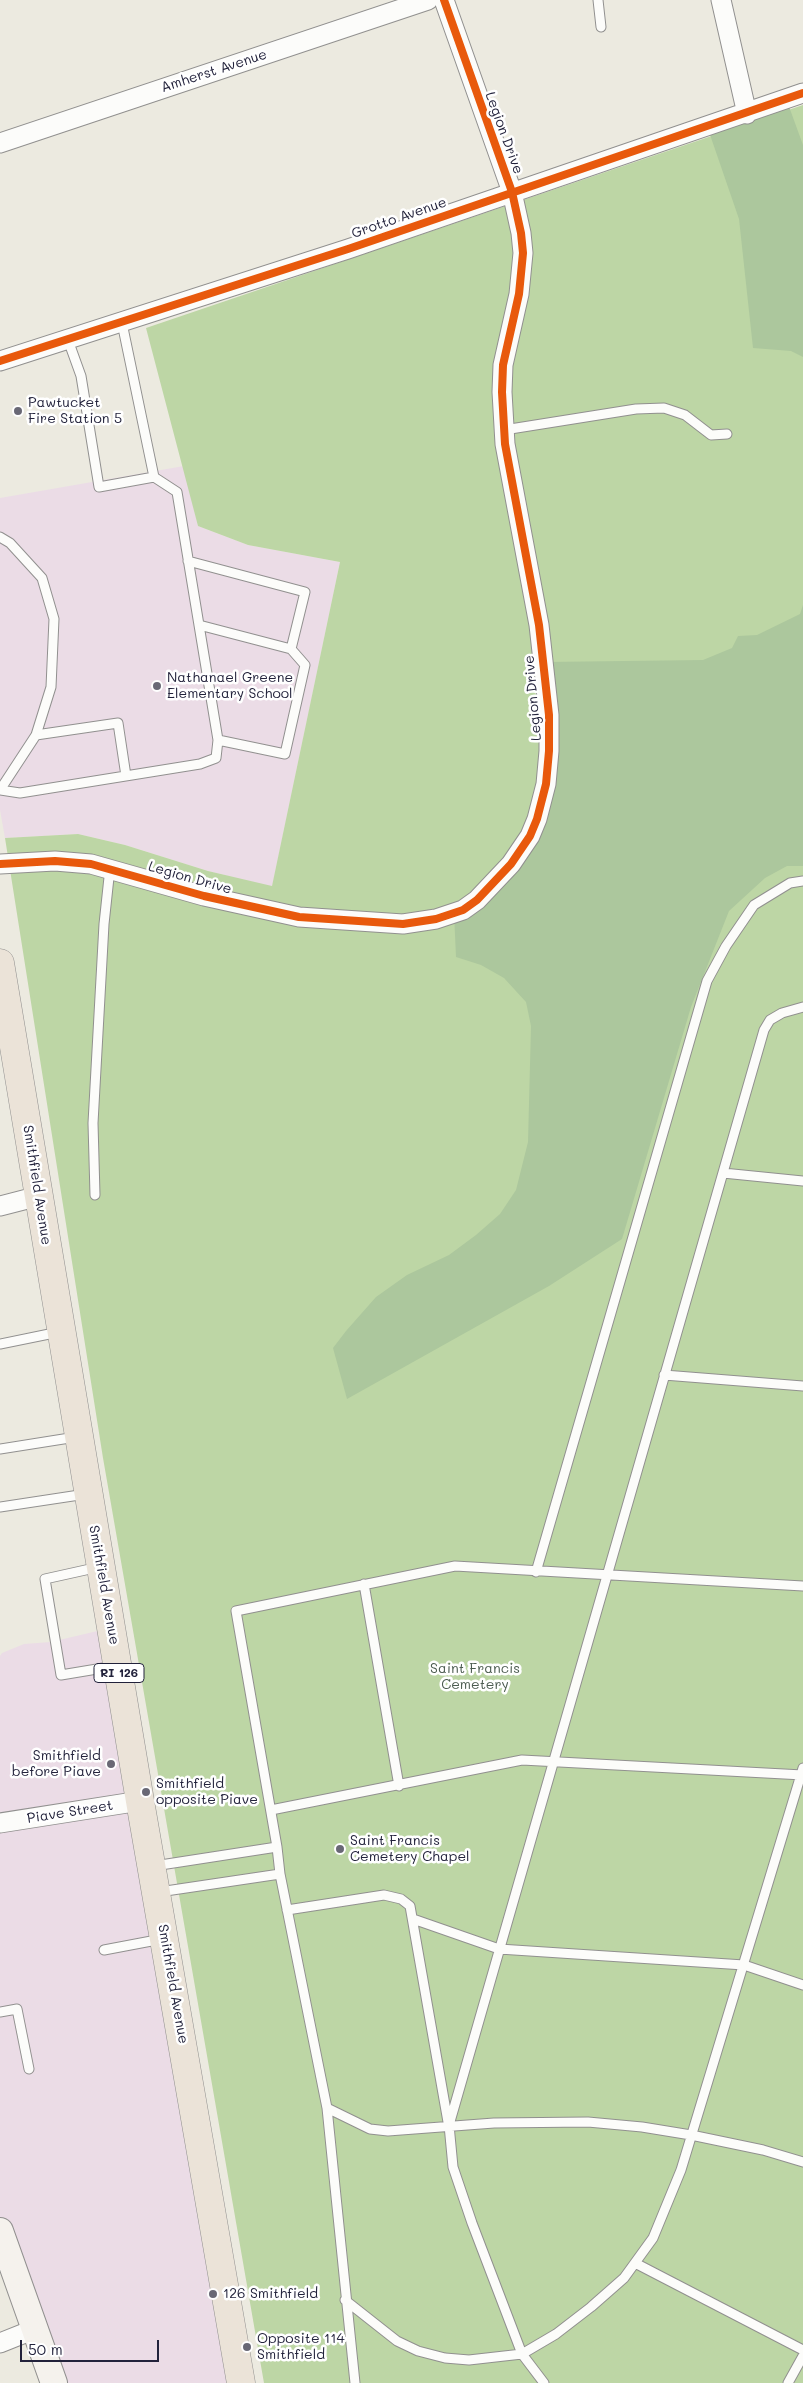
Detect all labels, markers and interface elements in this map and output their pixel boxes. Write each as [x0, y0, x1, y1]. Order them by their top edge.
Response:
street label: Amherst Avenue [159, 46, 269, 96]
street label: Legion Drive [481, 90, 527, 176]
street label: Grotto Avenue [349, 194, 449, 242]
place label: Pawtucket Fire Station 5 [28, 395, 122, 428]
marker: Pawtucket Fire Station 5 [12, 405, 24, 417]
street label: Legion Drive [521, 654, 545, 742]
place label: Nathanael Greene Elementary School [167, 670, 293, 702]
marker: Nathanael Greene Elementary School [151, 680, 163, 692]
street label: Legion Drive [146, 858, 234, 898]
street label: Smithfield Avenue [19, 1124, 55, 1246]
street label: Smithfield Avenue [85, 1524, 123, 1646]
park label: Saint Francis Cemetery [430, 1661, 520, 1694]
road number: RI 126 [94, 1664, 144, 1682]
place label: Smithfield before Piave [12, 1748, 101, 1780]
marker: Smithfield before Piave [105, 1758, 117, 1770]
place label: Smithfield opposite Piave [156, 1776, 258, 1808]
marker: Smithfield opposite Piave [140, 1786, 152, 1798]
street label: Piave Street [26, 1797, 114, 1827]
place label: Saint Francis Cemetery Chapel [350, 1833, 470, 1865]
marker: Saint Francis Cemetery Chapel [334, 1843, 346, 1855]
street label: Smithfield Avenue [154, 1923, 192, 2045]
place label: 126 Smithfield [223, 2286, 318, 2302]
marker: 126 Smithfield [207, 2288, 219, 2300]
scale bar [22, 2330, 161, 2362]
place label: Opposite 114 Smithfield [257, 2331, 345, 2364]
text: 50 m [28, 2339, 63, 2359]
marker: Opposite 114 Smithfield [241, 2341, 253, 2353]

